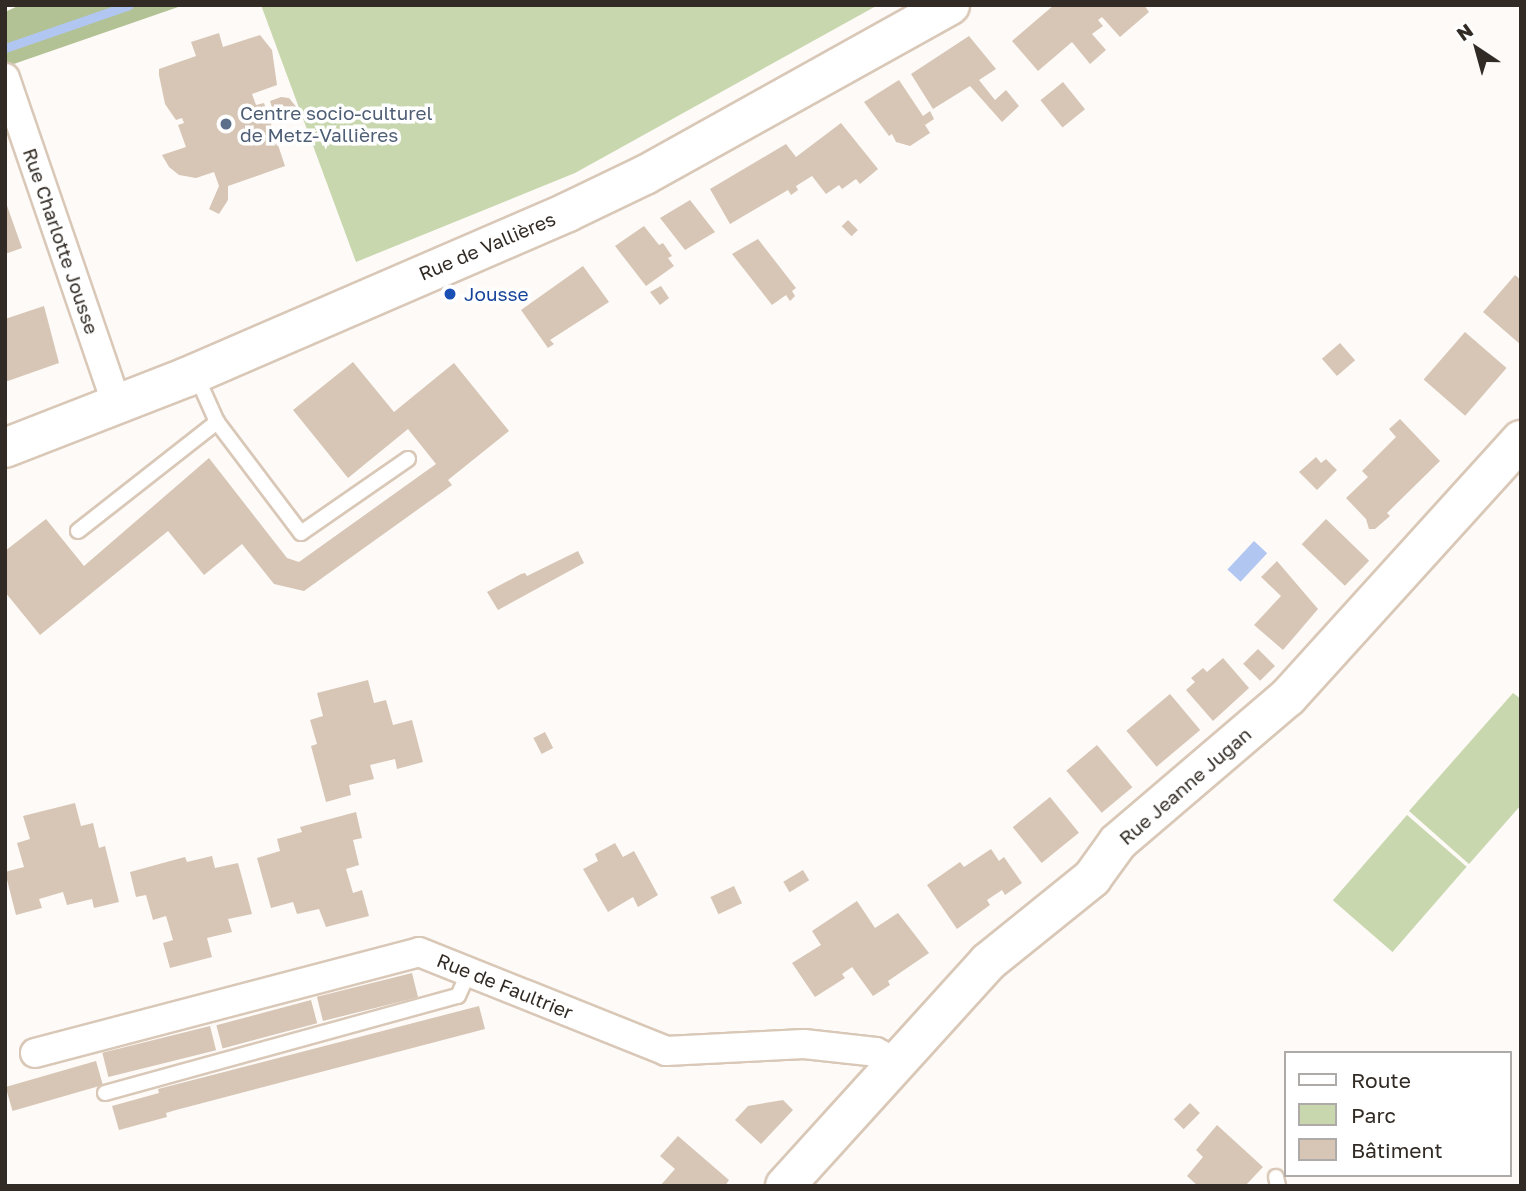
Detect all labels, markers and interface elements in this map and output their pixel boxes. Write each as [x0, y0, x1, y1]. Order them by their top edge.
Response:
north arrow [1442, 14, 1512, 84]
text: N [1452, 18, 1477, 45]
place label: Centre socio-culturel de Metz-Vallières [240, 102, 433, 146]
marker: Centre socio-culturel de Metz-Vallières [218, 116, 234, 132]
street label: Rue Charlotte Jousse [18, 145, 104, 337]
street label: Rue de Vallières [415, 207, 559, 285]
place label: Jousse [464, 283, 529, 305]
marker: Jousse [442, 286, 458, 302]
street label: Rue Jeanne Jugan [1114, 722, 1256, 850]
street label: Rue de Faultrier [434, 948, 576, 1024]
legend [1284, 1051, 1512, 1177]
text: Route [1351, 1067, 1411, 1093]
text: Parc [1351, 1102, 1396, 1128]
text: Bâtiment [1351, 1137, 1443, 1163]

